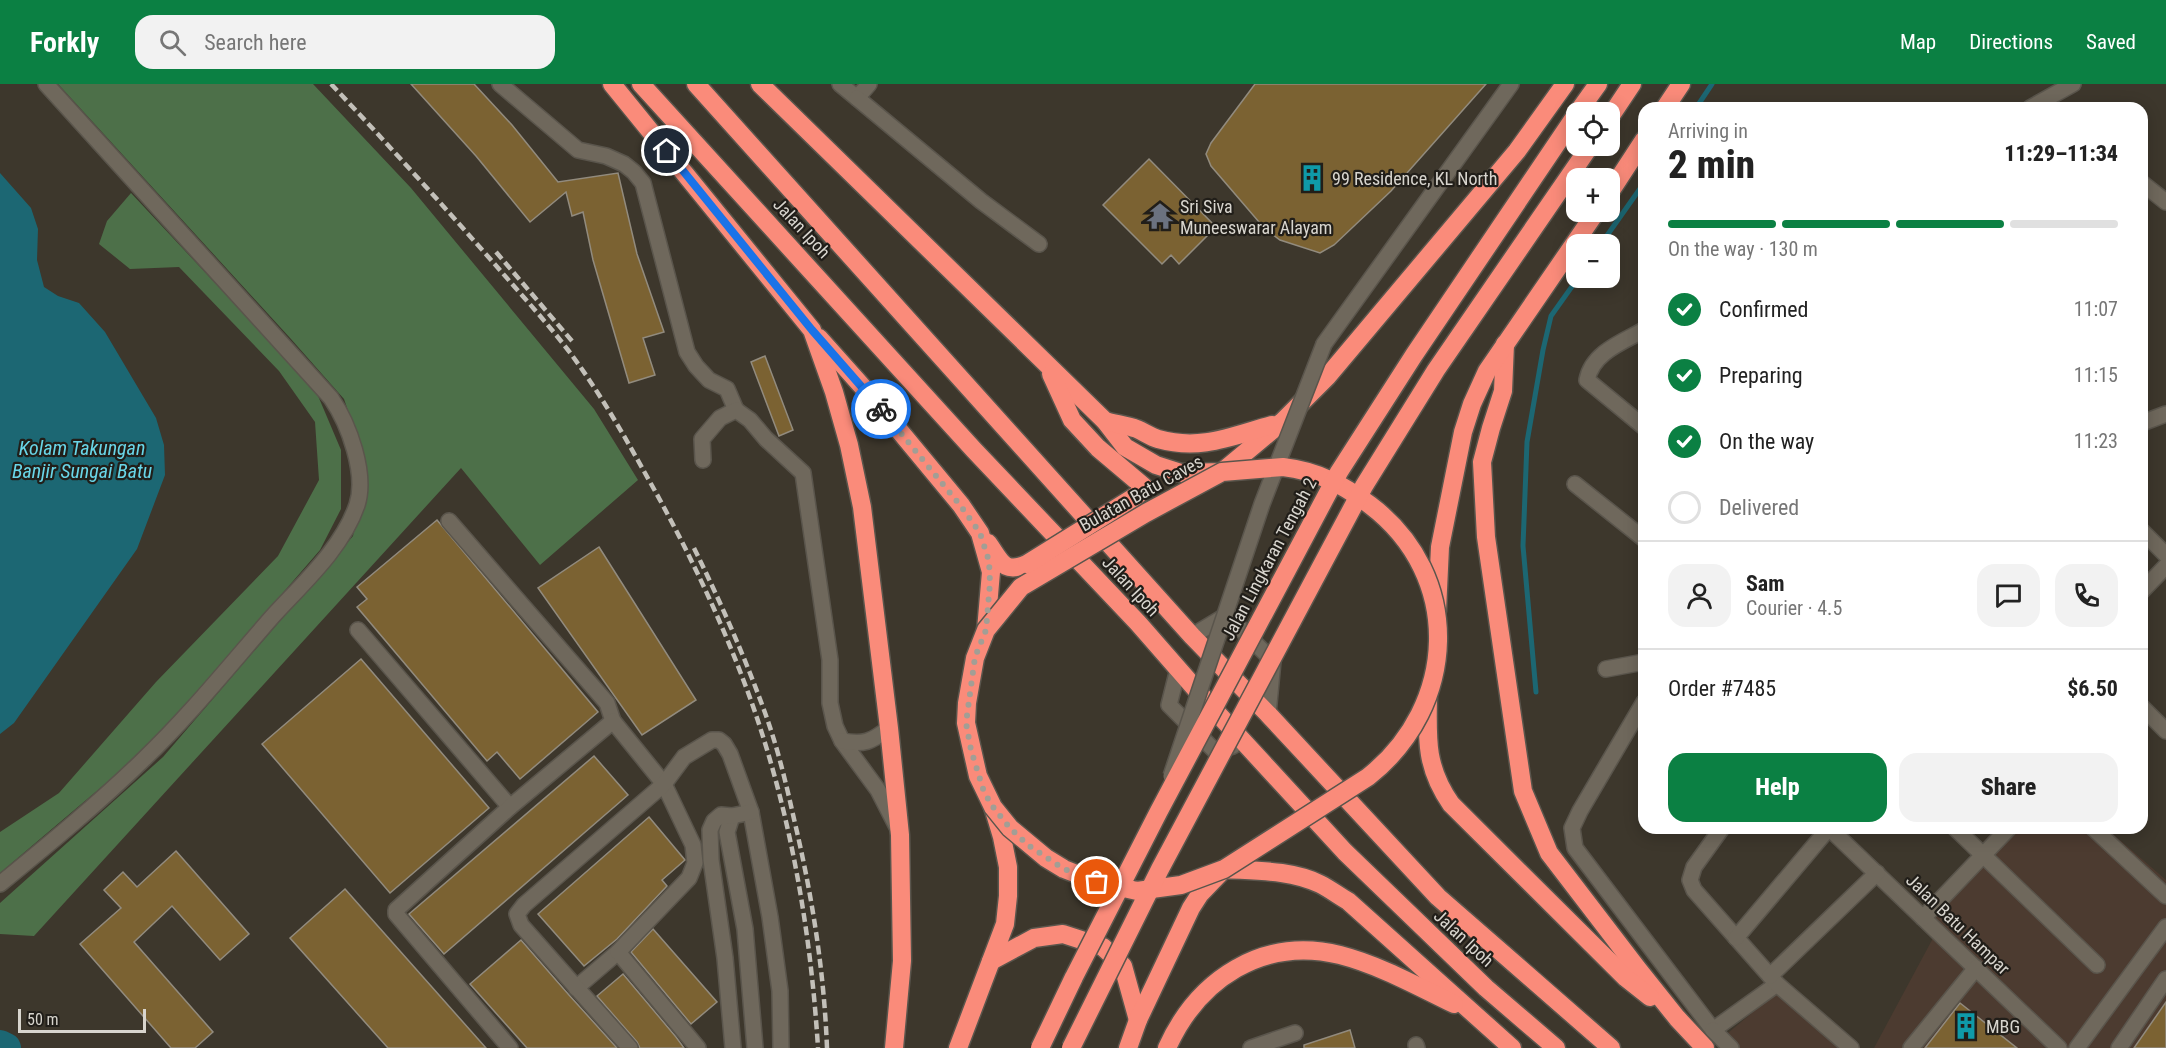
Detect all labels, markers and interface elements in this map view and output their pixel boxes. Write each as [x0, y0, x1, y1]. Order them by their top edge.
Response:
search box [135, 15, 555, 69]
text: Forkly [30, 26, 99, 59]
icon: search [156, 26, 189, 59]
text: Search here [204, 30, 307, 55]
text: Map [1900, 30, 1936, 54]
text: Directions [1969, 30, 2053, 54]
text: Saved [2086, 30, 2136, 54]
map controls [1566, 102, 1620, 288]
button: locate [1566, 102, 1620, 156]
text: Arriving in [1668, 119, 1748, 143]
pin [641, 125, 692, 176]
icon: home [650, 134, 683, 167]
text: 11:29–11:34 [2004, 141, 2118, 166]
text: 2 min [1668, 142, 1755, 188]
building icon: 99 Residence, KL North [1297, 163, 1327, 193]
place label: 99 Residence, KL North [1332, 168, 1497, 189]
button: + [1566, 168, 1620, 222]
street label: Jalan Ipoh [769, 194, 835, 262]
place label: Sri Siva Muneeswarar Alayam [1180, 196, 1332, 238]
temple icon: Sri Siva Muneeswarar Alayam [1145, 201, 1175, 231]
button: − [1566, 234, 1620, 288]
text: On the way · 130 m [1668, 237, 1818, 261]
icon: check [1668, 293, 1701, 326]
text: Confirmed [1719, 297, 1808, 322]
text: 11:07 [2074, 297, 2118, 321]
icon: check [1668, 359, 1701, 392]
text: Preparing [1719, 363, 1803, 388]
text: 11:15 [2074, 363, 2118, 387]
courier [851, 379, 911, 439]
icon: bike [865, 393, 898, 426]
icon: check [1668, 425, 1701, 458]
text: On the way [1719, 429, 1814, 454]
text: 11:23 [2074, 429, 2118, 453]
water label: Kolam Takungan Banjir Sungai Batu [12, 436, 152, 483]
street label: Bulatan Batu Caves [1076, 450, 1206, 536]
street label: Jalan Lingkaran Tengah 2 [1217, 474, 1321, 644]
text: Delivered [1719, 495, 1799, 520]
street label: Jalan Ipoh [1098, 552, 1164, 620]
button: person [1668, 564, 1731, 627]
button: chat [1977, 564, 2040, 627]
button: phone [2055, 564, 2118, 627]
text: Sam [1746, 571, 1785, 596]
text: Courier · 4.5 [1746, 596, 1842, 620]
text: Order #7485 [1668, 676, 1776, 701]
text: $6.50 [2067, 676, 2118, 701]
button: Help [1668, 753, 1887, 822]
button: Share [1899, 753, 2118, 822]
pin [1071, 856, 1122, 907]
icon: bag [1080, 865, 1113, 898]
street label: Jalan Batu Hampar [1902, 869, 2015, 979]
street label: Jalan Ipoh [1430, 905, 1498, 971]
scale bar [18, 1006, 146, 1034]
text: 50 m [27, 1010, 59, 1029]
building icon: MBG [1951, 1011, 1981, 1041]
place label: MBG [1986, 1016, 2020, 1037]

